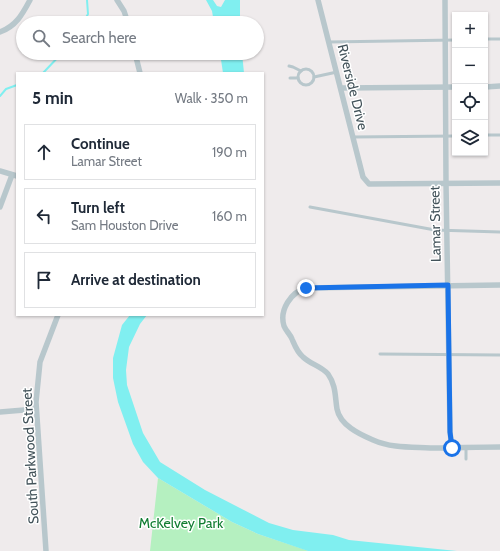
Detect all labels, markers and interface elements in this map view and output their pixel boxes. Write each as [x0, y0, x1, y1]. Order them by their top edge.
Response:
map controls [452, 12, 488, 156]
button: + [452, 12, 488, 48]
search box [16, 16, 264, 60]
icon: search [30, 27, 52, 49]
text: Search here [62, 29, 137, 47]
street label: Riverside Drive [334, 42, 372, 132]
button: − [452, 48, 488, 84]
button: locate [452, 84, 488, 120]
text: 5 min [32, 88, 73, 108]
text: Walk · 350 m [175, 90, 248, 106]
button: layers [452, 120, 488, 156]
text: Continue [71, 135, 130, 153]
icon: ahead [33, 141, 55, 163]
text: 190 m [212, 144, 247, 160]
text: Lamar Street [71, 153, 142, 169]
street label: Lamar Street [425, 185, 445, 262]
text: Turn left [71, 199, 125, 217]
icon: left [33, 205, 55, 227]
text: 160 m [212, 208, 247, 224]
text: Sam Houston Drive [71, 217, 178, 233]
icon: arrive [33, 269, 55, 291]
text: Arrive at destination [71, 271, 201, 289]
route end [297, 279, 315, 297]
street label: South Parkwood Street [17, 387, 43, 525]
route start [443, 439, 461, 457]
park label: McKelvey Park [139, 514, 224, 532]

